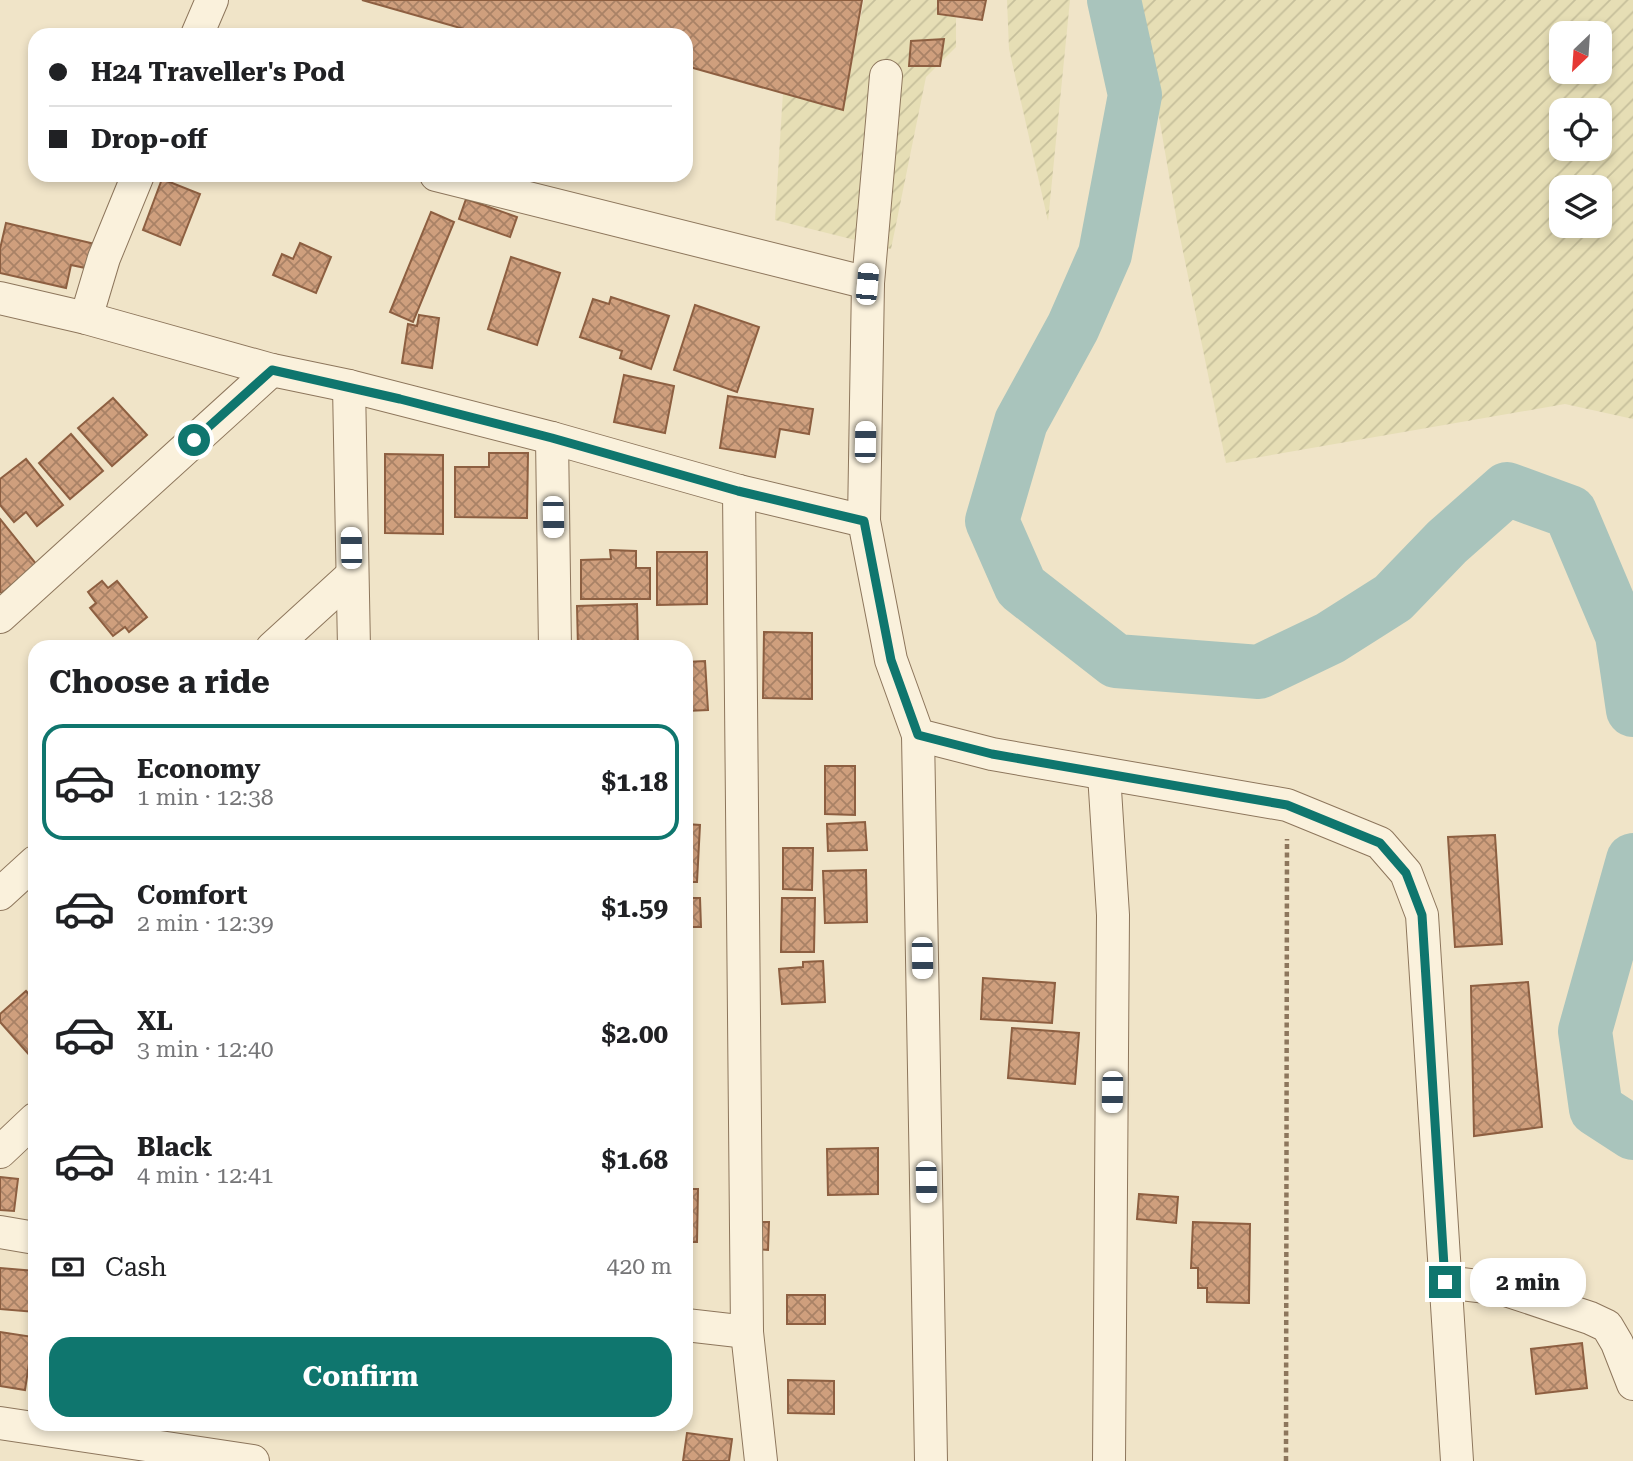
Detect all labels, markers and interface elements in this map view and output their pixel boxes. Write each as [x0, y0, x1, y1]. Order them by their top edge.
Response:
north arrow [1549, 21, 1612, 84]
map controls [1549, 21, 1612, 238]
text: H24 Traveller's Pod [91, 57, 345, 87]
button: locate [1549, 98, 1612, 161]
text: Drop-off [91, 124, 207, 154]
button: layers [1549, 175, 1612, 238]
car [855, 262, 880, 306]
car [855, 421, 876, 463]
route start [178, 424, 210, 456]
car [543, 496, 564, 538]
car [341, 527, 362, 569]
text: Choose a ride [49, 663, 270, 701]
icon: car [53, 751, 116, 814]
text: Economy [137, 754, 260, 784]
text: $1.18 [602, 767, 668, 797]
text: 1 min · 12:38 [137, 784, 274, 811]
icon: car [53, 877, 116, 940]
text: Comfort [137, 880, 247, 910]
text: $1.59 [602, 893, 668, 923]
text: 2 min · 12:39 [137, 910, 274, 937]
car [912, 937, 933, 979]
icon: car [53, 1003, 116, 1066]
text: XL [137, 1006, 173, 1036]
text: $2.00 [602, 1019, 668, 1049]
text: 3 min · 12:40 [137, 1036, 274, 1063]
car [1102, 1071, 1123, 1113]
icon: car [53, 1129, 116, 1192]
text: Black [137, 1132, 212, 1162]
text: $1.68 [602, 1145, 668, 1175]
car [916, 1161, 937, 1203]
text: 4 min · 12:41 [137, 1162, 274, 1189]
icon: cash [49, 1248, 87, 1286]
text: Cash [105, 1252, 167, 1282]
text: 420 m [607, 1253, 672, 1280]
callout: 2 min [1470, 1258, 1585, 1306]
route end [1429, 1266, 1461, 1298]
text: 2 min [1496, 1269, 1560, 1296]
button: Confirm [49, 1337, 672, 1417]

